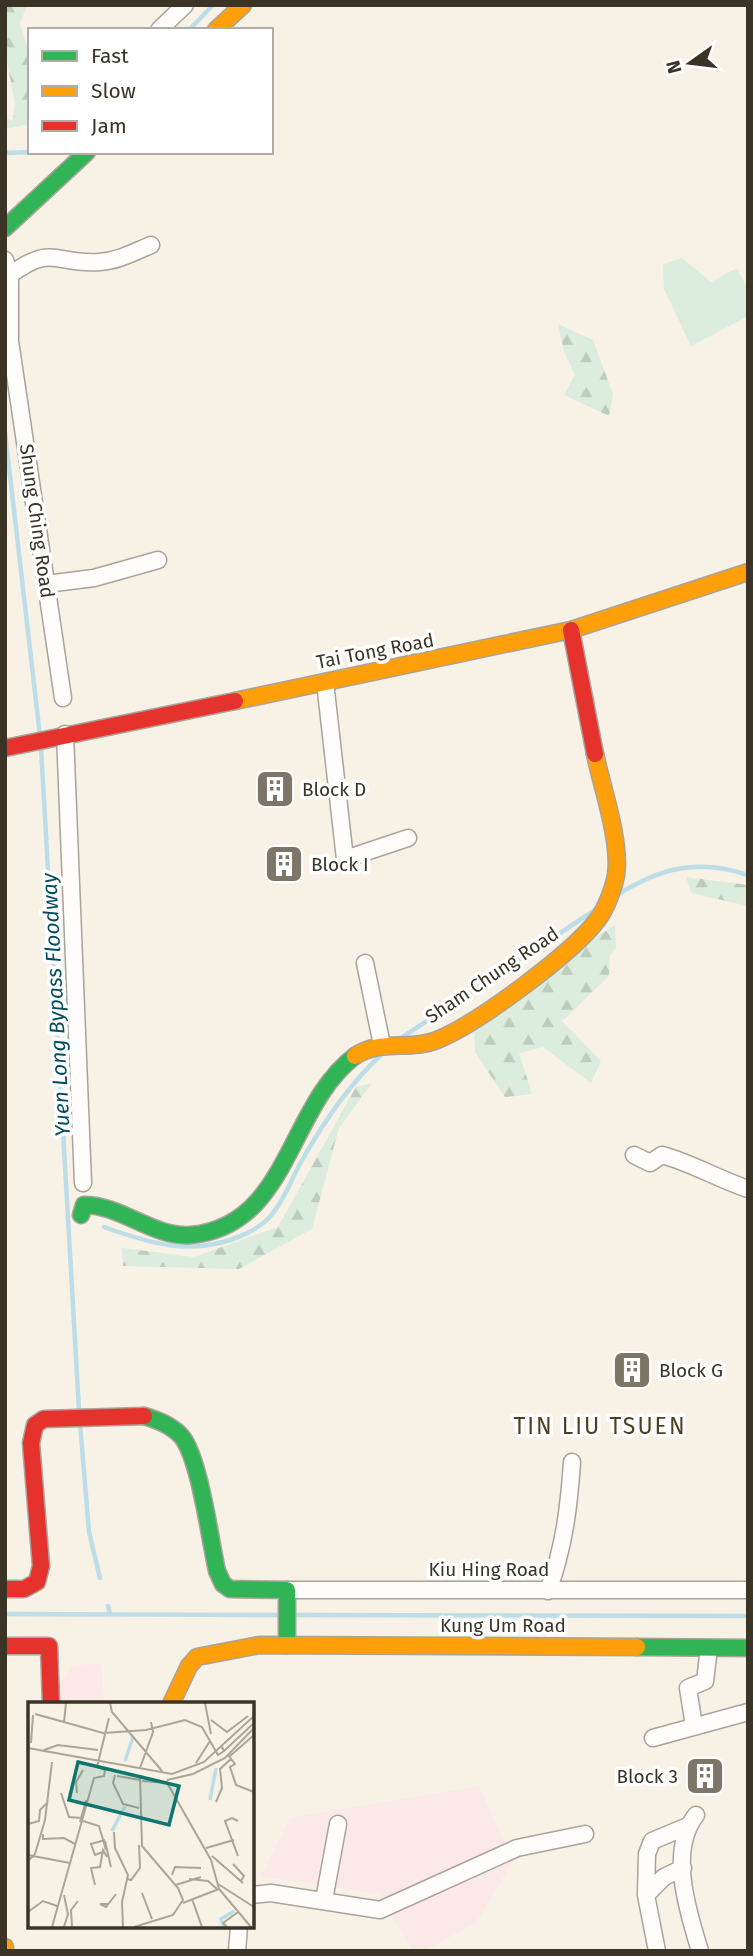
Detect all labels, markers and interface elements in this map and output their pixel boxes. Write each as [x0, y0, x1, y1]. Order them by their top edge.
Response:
legend [28, 28, 273, 154]
north arrow [655, 28, 725, 98]
text: Fast [91, 43, 129, 69]
text: N [661, 58, 687, 76]
text: Slow [91, 78, 136, 104]
text: Jam [91, 113, 127, 139]
street label: Shung Ching Road [15, 442, 59, 600]
street label: Tai Tong Road [314, 628, 436, 674]
building icon: Block D [254, 768, 296, 810]
place label: Block D [302, 778, 366, 801]
building icon: Block I [263, 843, 305, 885]
place label: Block I [311, 853, 369, 876]
water label: Yuen Long Bypass Floodway [36, 872, 76, 1137]
street label: Sham Chung Road [421, 922, 563, 1028]
building icon: Block G [611, 1349, 653, 1391]
place label: Block G [659, 1359, 723, 1382]
district label: TIN LIU TSUEN [513, 1412, 687, 1440]
street label: Kiu Hing Road [429, 1558, 549, 1581]
street label: Kung Um Road [440, 1614, 566, 1637]
inset map [28, 1702, 254, 1928]
building icon: Block 3 [684, 1755, 726, 1797]
place label: Block 3 [617, 1765, 678, 1788]

